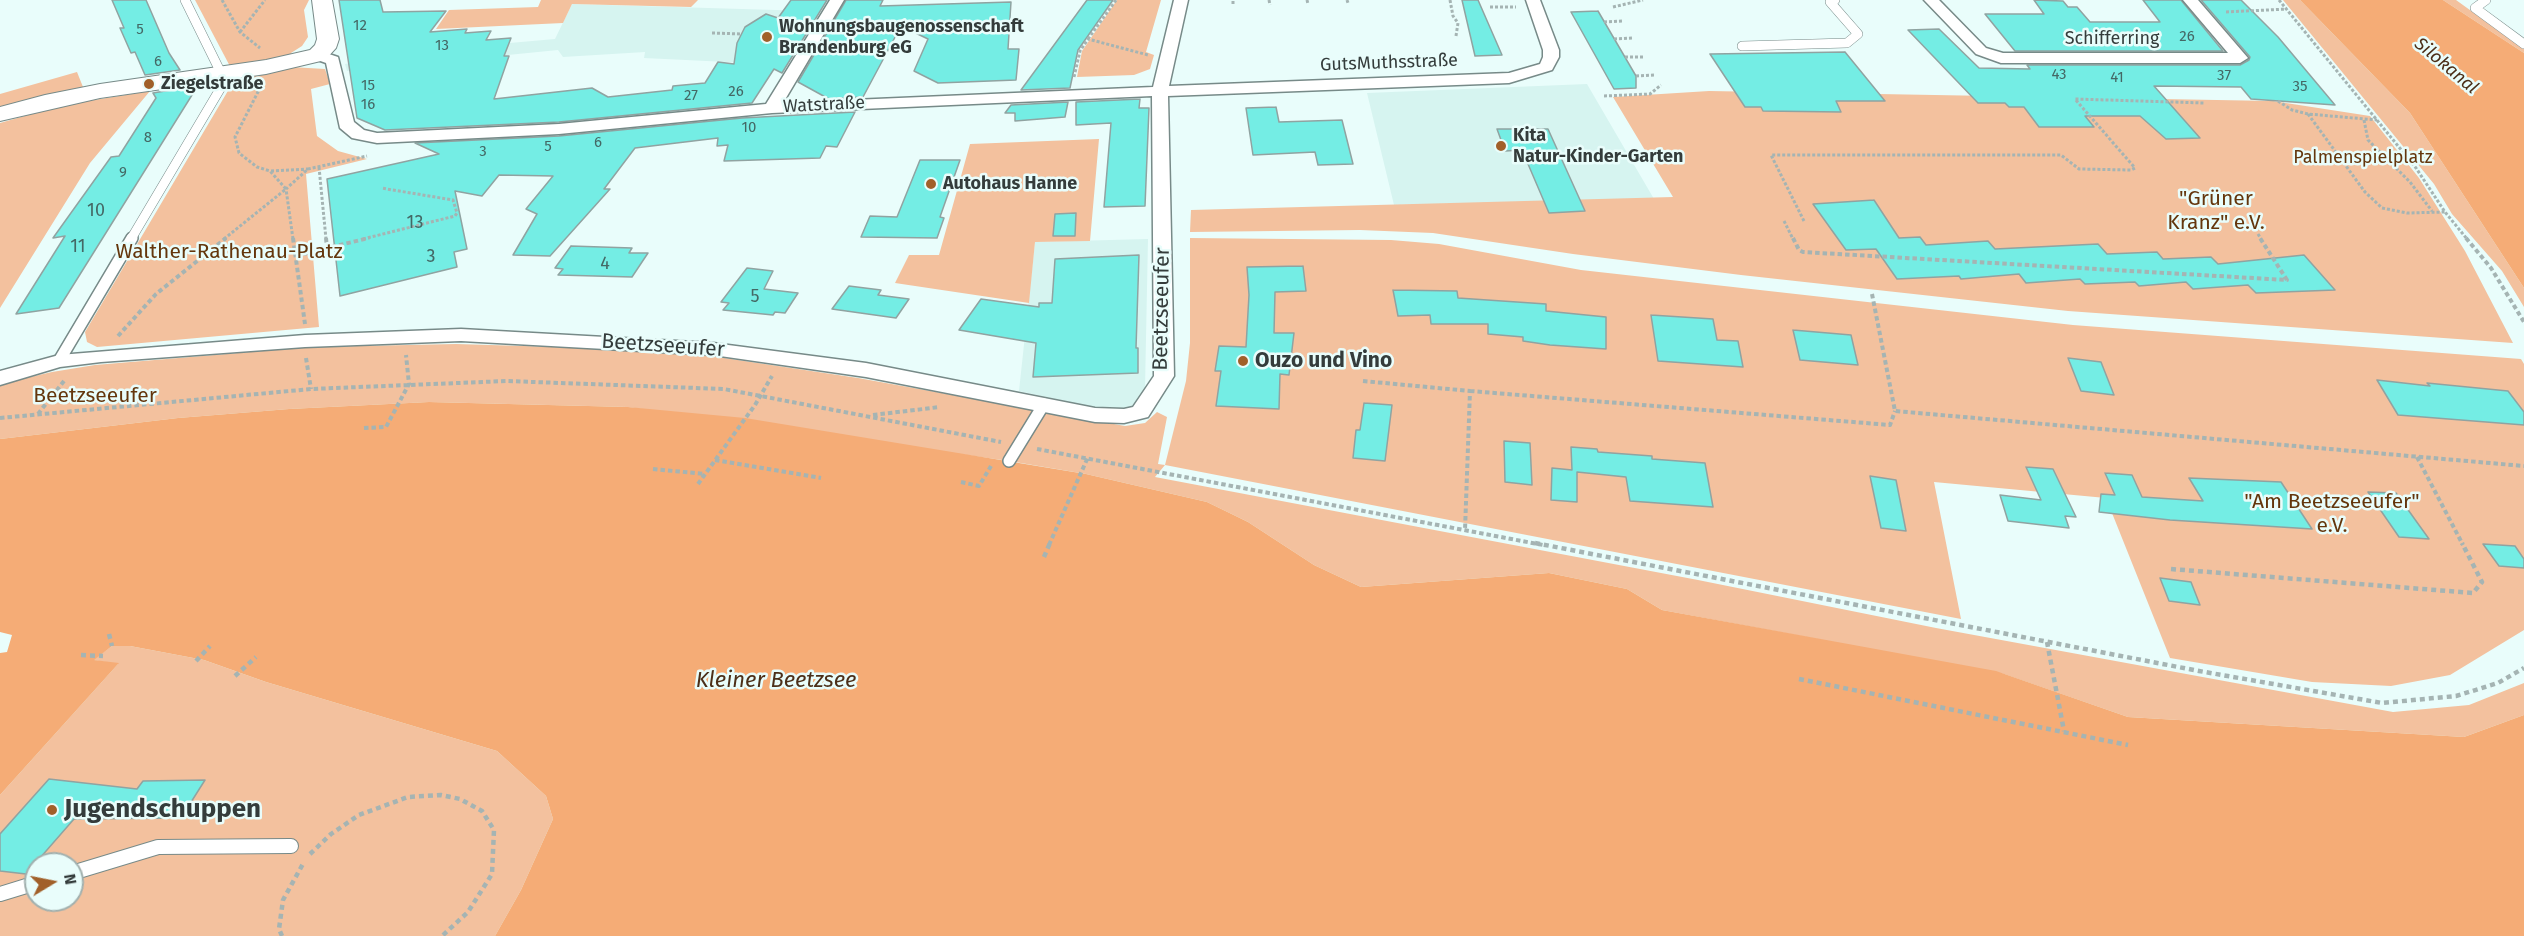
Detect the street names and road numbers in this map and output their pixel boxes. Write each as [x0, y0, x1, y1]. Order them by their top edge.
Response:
street label: Schifferring [2065, 28, 2159, 50]
street label: GutsMuthsstraße [1320, 50, 1458, 76]
street label: Watstraße [782, 92, 866, 118]
street label: Beetzseeufer [1148, 247, 1176, 371]
street label: Beetzseeufer [600, 329, 726, 363]

